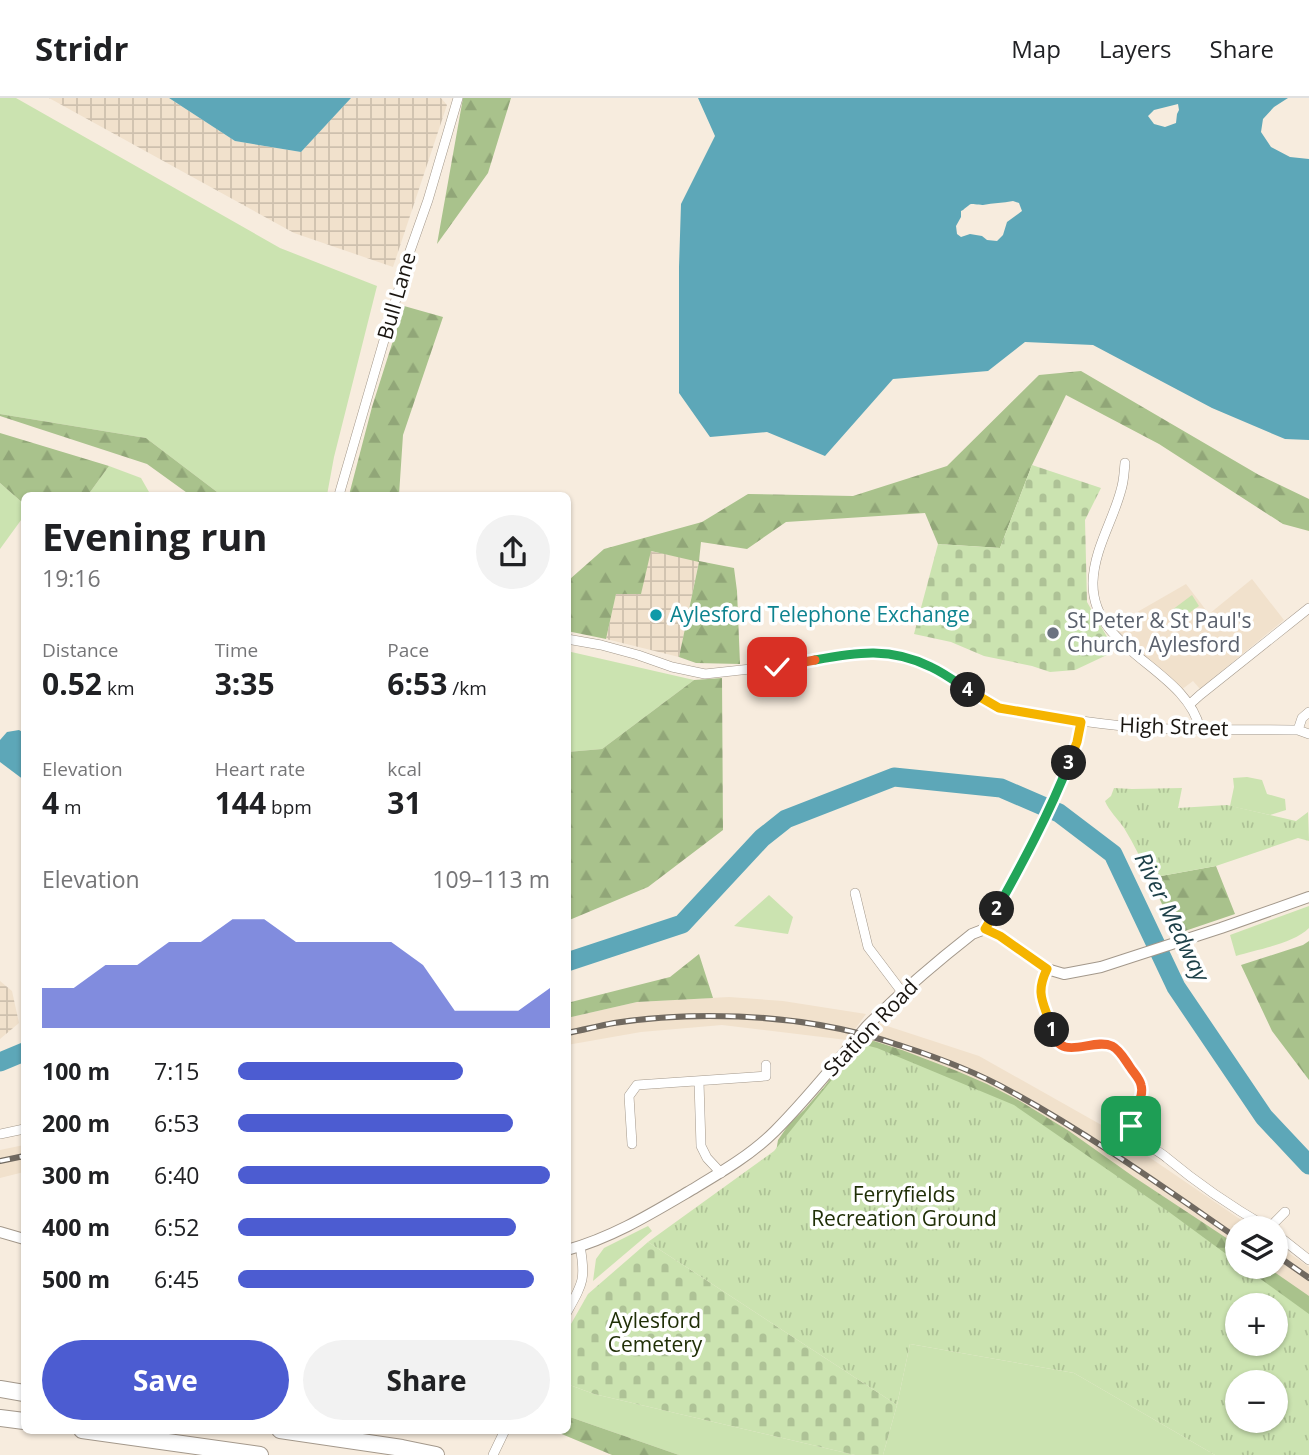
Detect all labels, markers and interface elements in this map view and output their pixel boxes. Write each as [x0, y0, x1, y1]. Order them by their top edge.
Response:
text: Stridr [35, 26, 128, 71]
text: Map [1011, 32, 1061, 65]
text: Layers [1099, 32, 1172, 65]
text: Share [1210, 32, 1274, 65]
street label: Bull Lane [370, 249, 422, 343]
text: Evening run [42, 510, 267, 562]
button: share [476, 515, 550, 589]
text: 19:16 [42, 562, 101, 594]
place label: Aylesford Telephone Exchange [670, 600, 970, 628]
place label: St Peter & St Paul's Church, Aylesford [1067, 606, 1252, 658]
marker: Aylesford Telephone Exchange [648, 607, 664, 623]
marker: St Peter & St Paul's Church, Aylesford [1045, 625, 1061, 641]
text: Distance [42, 637, 118, 663]
text: Time [215, 637, 258, 663]
text: Pace [387, 637, 429, 663]
pin [747, 637, 807, 697]
icon: check [758, 648, 796, 686]
text: 0.52 [42, 663, 102, 704]
text: 3:35 [215, 663, 275, 704]
text: 6:53 [387, 663, 447, 704]
pin: 4 [950, 672, 986, 708]
text: km [102, 675, 135, 701]
text: /km [447, 675, 487, 701]
text: 4 [962, 676, 973, 702]
street label: High Street [1119, 710, 1229, 742]
pin: 3 [1052, 746, 1086, 780]
text: 3 [1063, 749, 1074, 775]
text: Elevation [42, 756, 123, 782]
text: Heart rate [215, 756, 305, 782]
text: kcal [387, 756, 422, 782]
text: 4 [42, 782, 59, 823]
text: 144 [215, 782, 266, 823]
text: 31 [387, 782, 422, 823]
text: m [59, 794, 82, 820]
text: bpm [266, 794, 312, 820]
water label: River Medway [1128, 847, 1219, 988]
text: Elevation [42, 863, 140, 895]
text: 109–113 m [432, 863, 550, 895]
pin: 2 [979, 892, 1014, 926]
text: 2 [991, 895, 1002, 921]
street label: Station Road [817, 973, 924, 1082]
pin: 1 [1034, 1012, 1070, 1048]
text: 1 [1046, 1016, 1057, 1042]
text: 100 m [42, 1055, 110, 1087]
text: 7:15 [154, 1055, 200, 1087]
pin [1101, 1096, 1161, 1156]
text: 200 m [42, 1107, 110, 1139]
text: 6:53 [154, 1107, 200, 1139]
icon: arrive [1112, 1107, 1150, 1145]
text: 300 m [42, 1159, 110, 1191]
text: 6:40 [154, 1159, 200, 1191]
park label: Ferryfields Recreation Ground [811, 1180, 997, 1232]
text: 400 m [42, 1211, 110, 1243]
text: 6:52 [154, 1211, 200, 1243]
map controls [1225, 1216, 1288, 1433]
button: layers [1225, 1216, 1288, 1279]
text: 500 m [42, 1263, 110, 1295]
text: 6:45 [154, 1263, 200, 1295]
button: + [1225, 1293, 1288, 1356]
park label: Aylesford Cemetery [608, 1306, 703, 1358]
button: Save [42, 1340, 289, 1420]
button: Share [303, 1340, 550, 1420]
button: − [1225, 1370, 1288, 1433]

